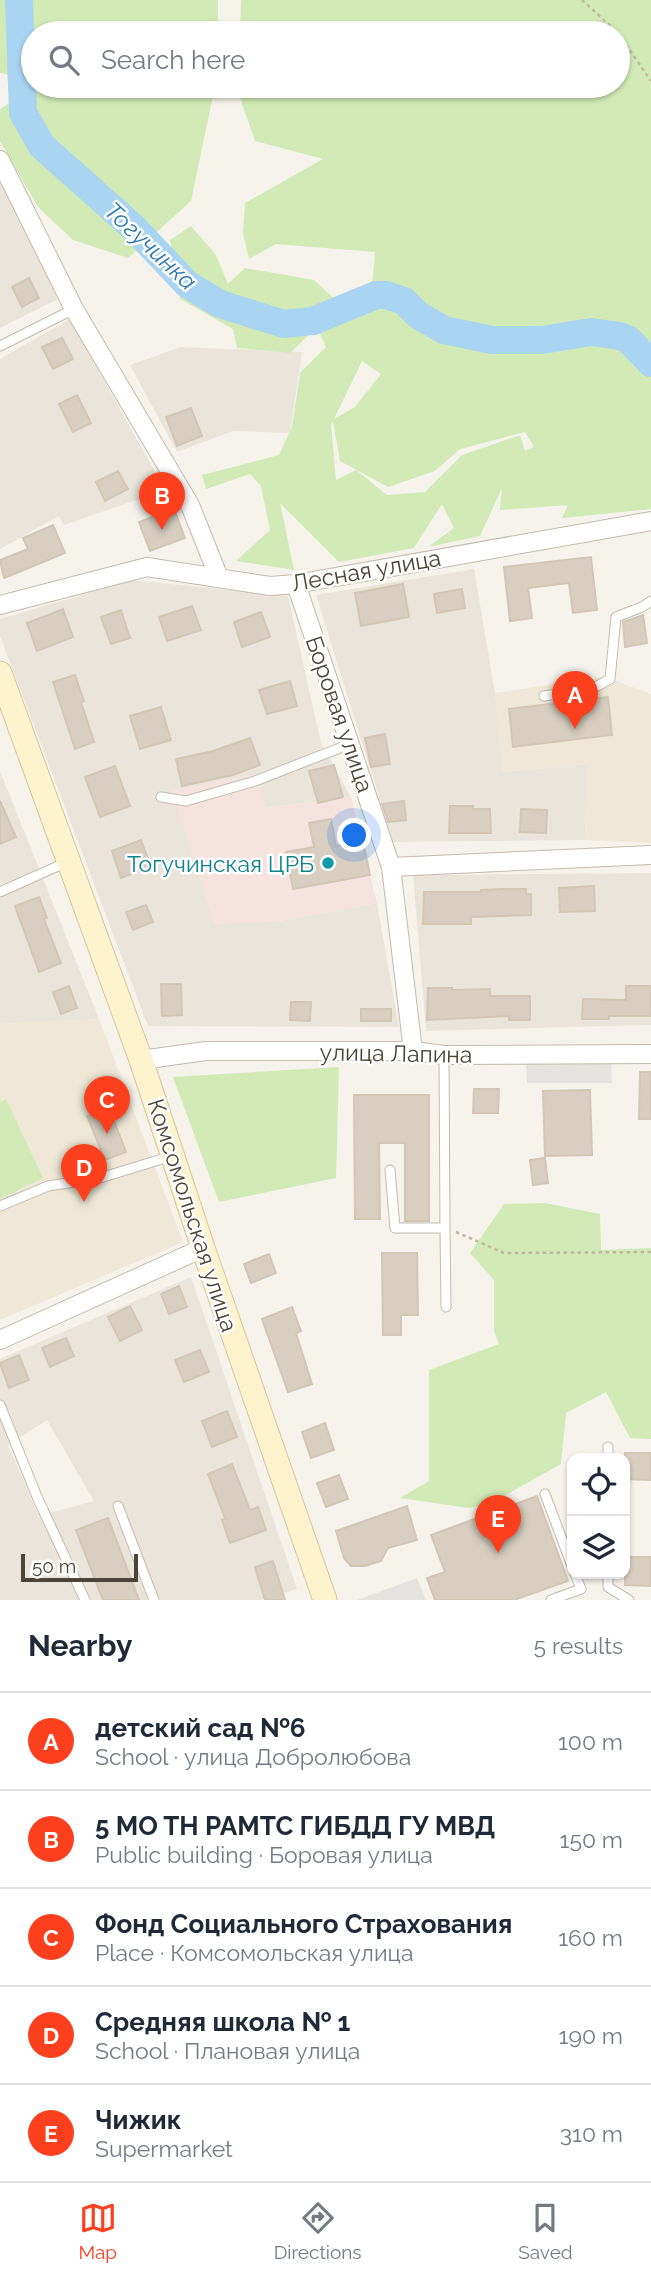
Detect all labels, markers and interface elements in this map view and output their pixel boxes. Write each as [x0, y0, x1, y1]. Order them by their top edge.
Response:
search box [21, 21, 630, 98]
icon: search [45, 41, 83, 79]
text: Search here [101, 45, 245, 75]
water label: Тогучинка [99, 196, 203, 296]
pin: B [139, 472, 185, 530]
street label: Лесная улица [289, 544, 443, 596]
street label: Боровая улица [301, 632, 379, 796]
pin: A [552, 671, 598, 729]
your location [337, 818, 371, 852]
place label: Тогучинская ЦРБ [127, 850, 314, 877]
marker: Тогучинская ЦРБ [320, 855, 336, 871]
street label: улица Лапина [319, 1038, 473, 1068]
pin: C [84, 1076, 130, 1134]
street label: Комсомольская улица [143, 1095, 243, 1335]
pin: D [61, 1144, 107, 1202]
map controls [567, 1453, 630, 1579]
button: locate [567, 1453, 630, 1516]
pin: E [475, 1495, 521, 1553]
button: layers [567, 1516, 630, 1579]
scale bar [21, 1551, 138, 1583]
text: 50 m [32, 1555, 76, 1577]
text: Nearby [28, 1628, 132, 1663]
text: 5 results [534, 1632, 623, 1659]
text: детский сад №6 [95, 1713, 306, 1743]
text: A [43, 1728, 59, 1755]
text: 100 m [558, 1728, 623, 1755]
text: School · улица Добролюбова [95, 1743, 411, 1770]
text: 5 МО ТН РАМТС ГИБДД ГУ МВД [95, 1811, 495, 1841]
text: B [43, 1826, 59, 1853]
text: 150 m [560, 1826, 623, 1853]
text: Public building · Боровая улица [95, 1841, 433, 1868]
text: Фонд Социального Страхования [95, 1909, 512, 1939]
text: C [43, 1924, 59, 1951]
text: 160 m [558, 1924, 623, 1951]
text: Place · Комсомольская улица [95, 1939, 413, 1966]
text: Средняя школа № 1 [95, 2007, 350, 2037]
text: D [43, 2022, 59, 2049]
text: 190 m [559, 2022, 623, 2049]
text: School · Плановая улица [95, 2037, 360, 2064]
text: Чижик [95, 2105, 182, 2135]
text: E [44, 2120, 58, 2147]
text: 310 m [560, 2120, 623, 2147]
text: Supermarket [95, 2135, 233, 2162]
tab: Map [78, 2199, 117, 2263]
tab: Directions [274, 2199, 362, 2263]
tab: Saved [518, 2199, 573, 2263]

